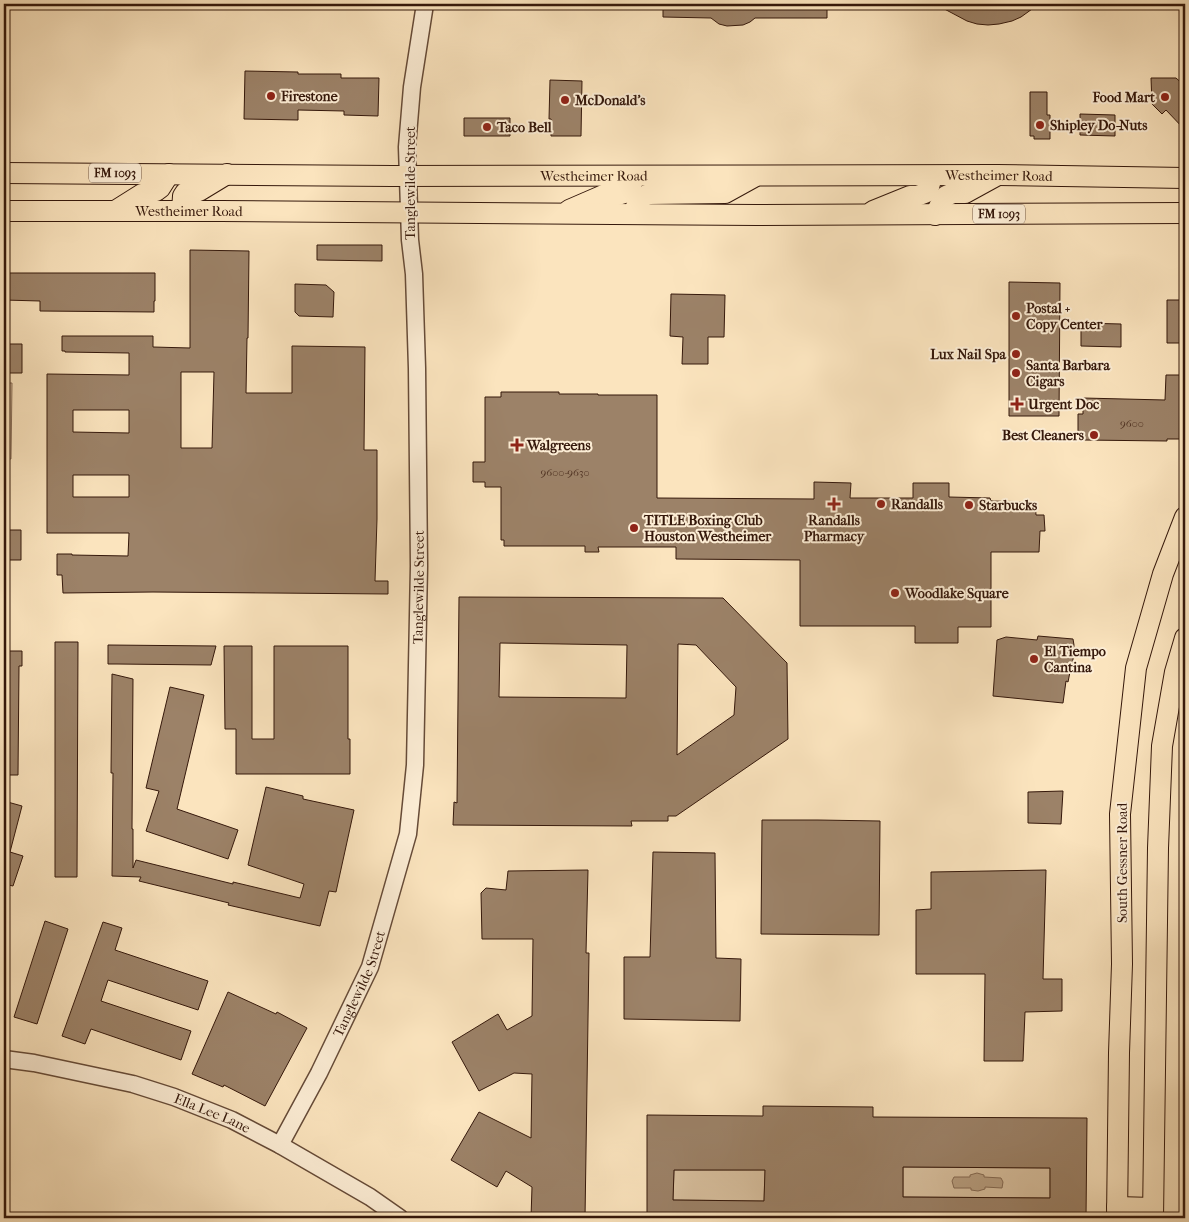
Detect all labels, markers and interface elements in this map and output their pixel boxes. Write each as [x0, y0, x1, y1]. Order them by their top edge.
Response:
place label: Firestone [280, 88, 338, 105]
place label: Food Mart [1091, 89, 1156, 106]
marker: Firestone [265, 90, 277, 102]
marker: Food Mart [1159, 91, 1171, 103]
place label: McDonald's [574, 92, 646, 109]
marker: McDonald's [559, 94, 571, 106]
place label: Shipley Do-Nuts [1050, 117, 1148, 134]
place label: Taco Bell [496, 119, 552, 136]
marker: Shipley Do-Nuts [1034, 119, 1046, 131]
marker: Taco Bell [481, 121, 493, 133]
street label: Tanglewilde Street [402, 126, 419, 240]
road number: FM 1093 [89, 164, 141, 182]
street label: Westheimer Road [944, 166, 1053, 184]
street label: Westheimer Road [539, 167, 648, 184]
street label: Westheimer Road [134, 203, 243, 220]
road number: FM 1093 [973, 204, 1025, 223]
place label: Postal + Copy Center [1026, 300, 1104, 333]
marker: Postal + Copy Center [1010, 310, 1022, 322]
place label: Lux Nail Spa [930, 346, 1007, 363]
marker: Lux Nail Spa [1010, 348, 1022, 360]
place label: Santa Barbara Cigars [1026, 357, 1110, 390]
marker: Santa Barbara Cigars [1010, 367, 1022, 379]
place label: Urgent Doc [1027, 396, 1100, 413]
marker: Urgent Doc [1010, 397, 1024, 411]
house number: 9600 [1120, 417, 1144, 430]
place label: Best Cleaners [1002, 427, 1085, 444]
marker: Best Cleaners [1088, 429, 1100, 441]
place label: Walgreens [526, 437, 591, 454]
marker: Walgreens [511, 439, 523, 451]
house number: 9600-9630 [540, 466, 590, 479]
place label: Randalls [891, 496, 944, 513]
place label: Starbucks [979, 497, 1038, 514]
marker: Randalls Pharmacy [828, 498, 840, 510]
marker: Randalls [875, 498, 887, 510]
marker: Starbucks [963, 499, 975, 511]
place label: TITLE Boxing Club Houston Westheimer [643, 512, 772, 545]
place label: Randalls Pharmacy [804, 512, 866, 545]
marker: TITLE Boxing Club Houston Westheimer [628, 522, 640, 534]
street label: Tanglewilde Street [409, 530, 428, 644]
place label: Woodlake Square [904, 585, 1009, 602]
marker: Woodlake Square [889, 587, 901, 599]
place label: El Tiempo Cantina [1044, 643, 1106, 676]
marker: El Tiempo Cantina [1028, 653, 1040, 665]
street label: South Gessner Road [1114, 803, 1131, 923]
street label: Tanglewilde Street [329, 929, 388, 1040]
street label: Ella Lee Lane [172, 1089, 253, 1137]

